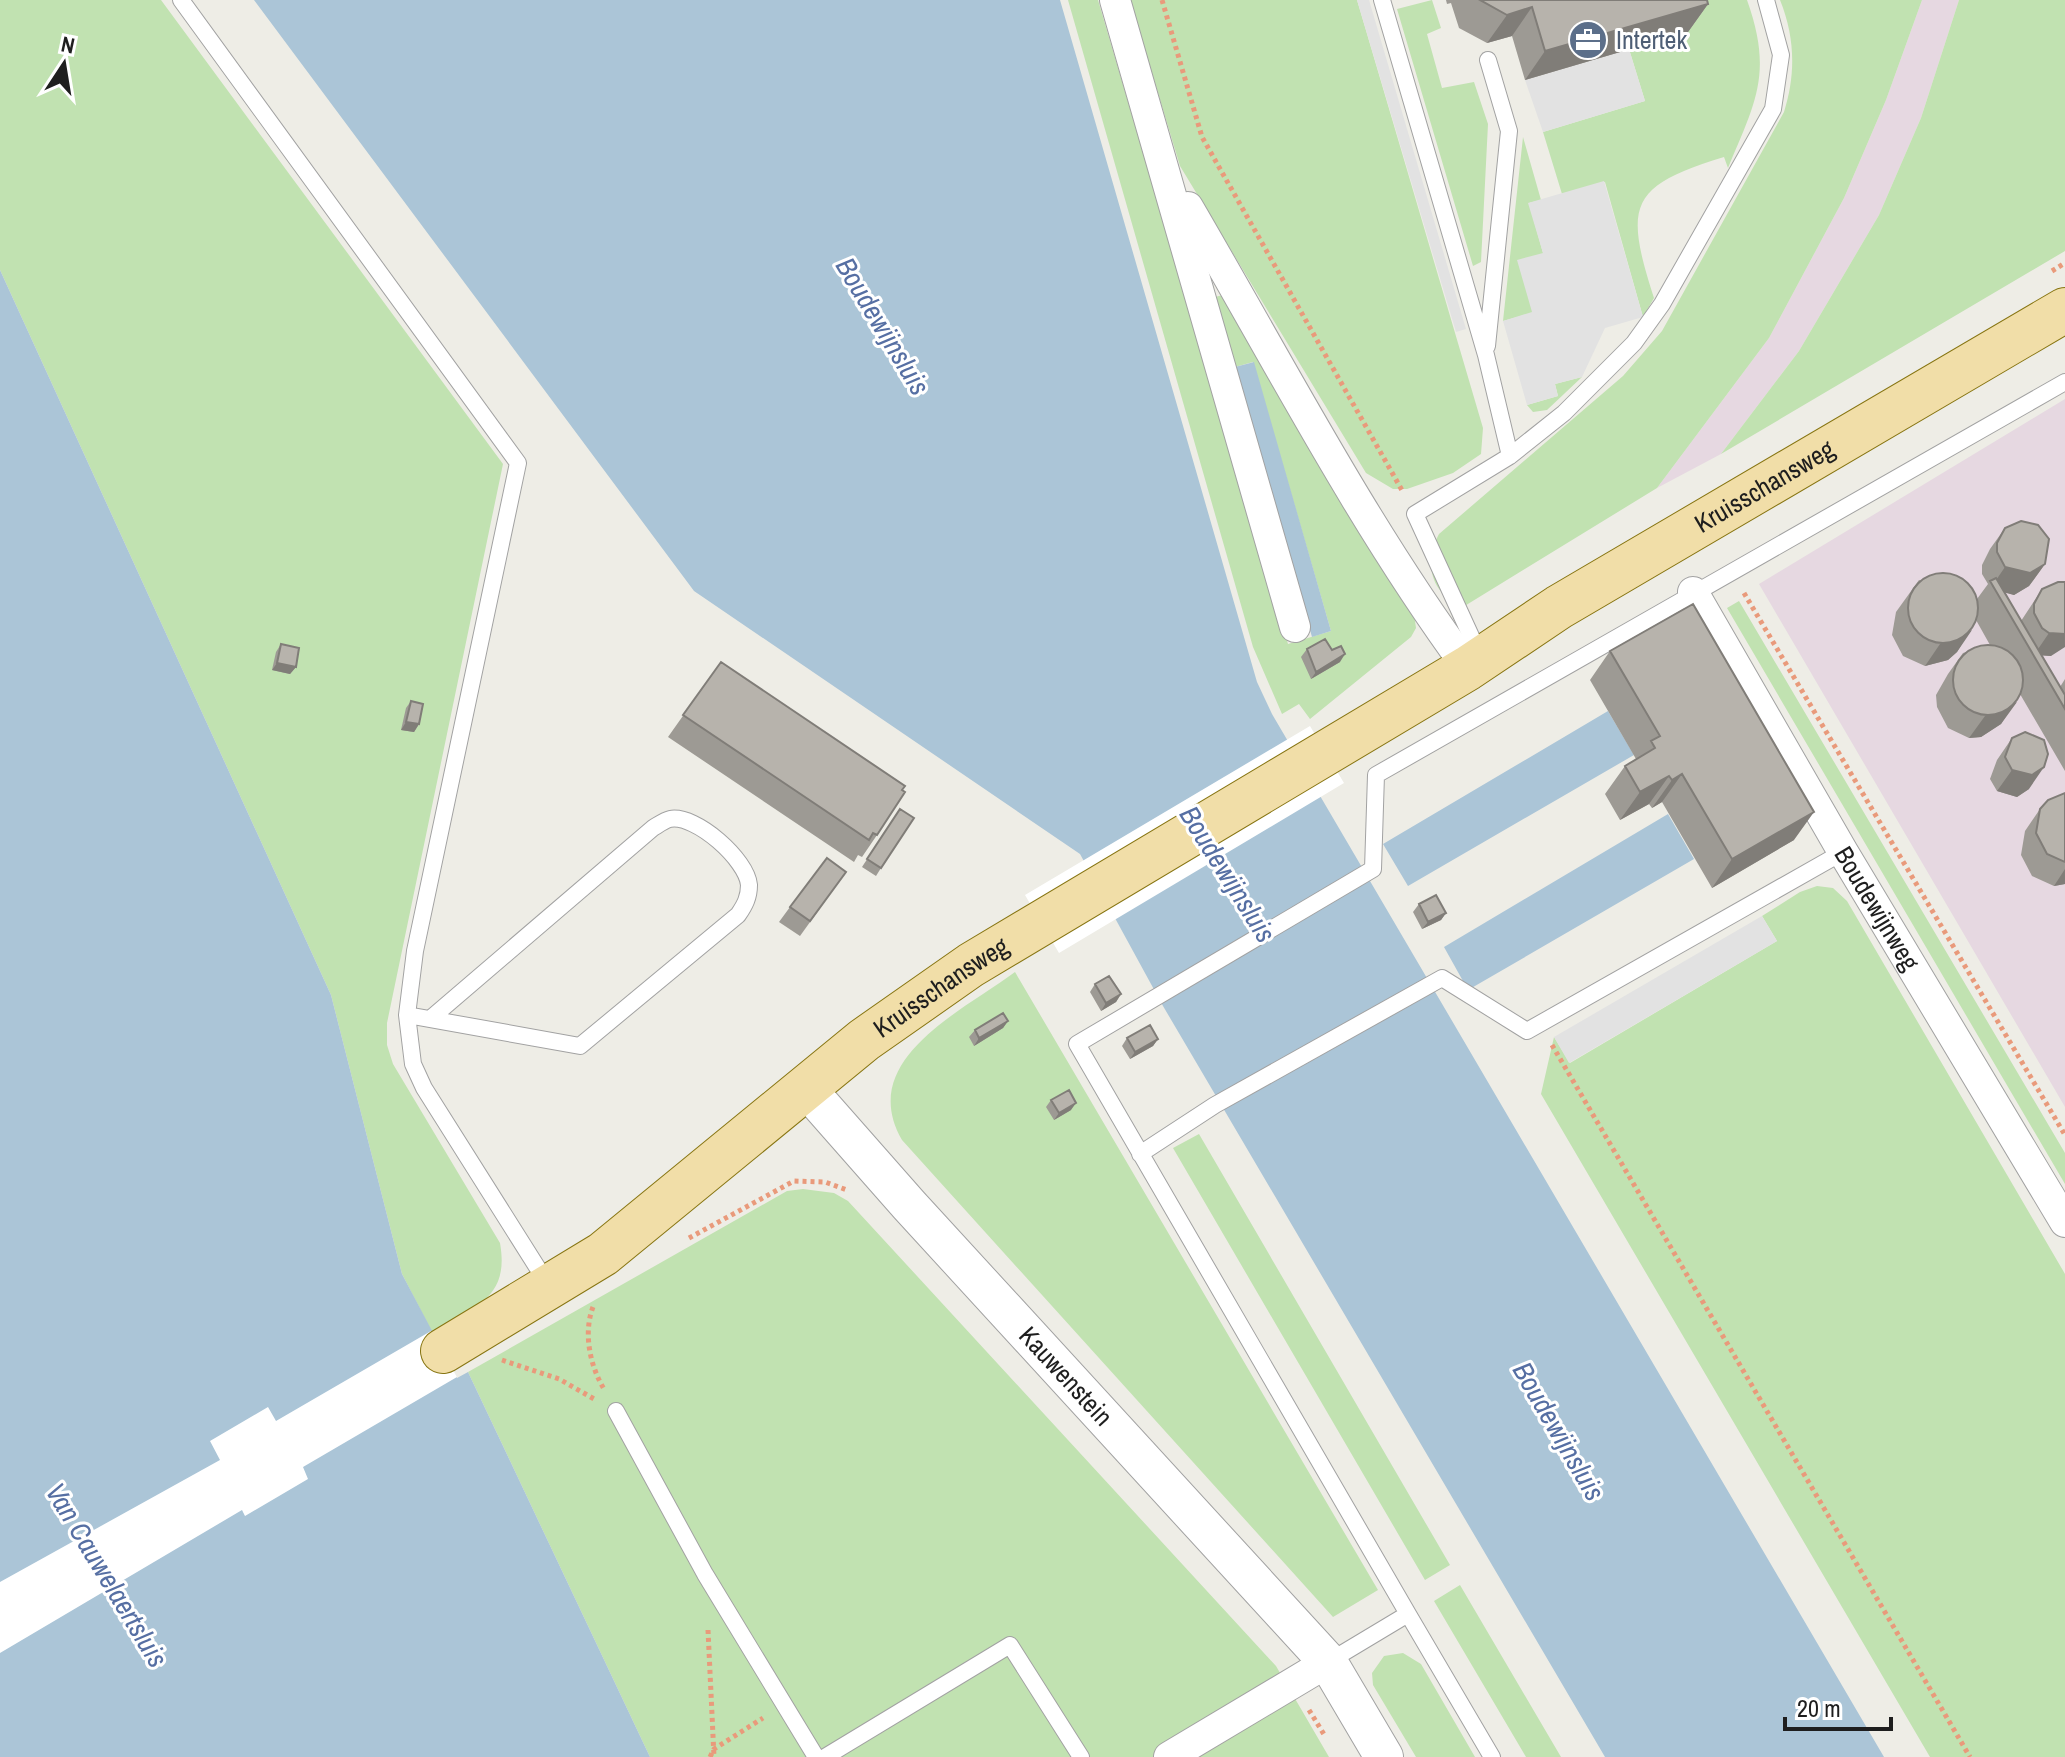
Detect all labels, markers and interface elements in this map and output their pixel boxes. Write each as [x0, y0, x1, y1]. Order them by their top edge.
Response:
office icon: Intertek [1567, 19, 1609, 61]
place label: Intertek [1616, 22, 1687, 57]
north arrow [24, 24, 104, 104]
text: N [59, 28, 78, 60]
water label: Boudewijnsluis [827, 250, 939, 402]
street label: Kruisschansweg [1688, 431, 1841, 541]
water label: Boudewijnsluis [1171, 798, 1285, 950]
street label: Boudewijnweg [1827, 840, 1928, 977]
street label: Kruisschansweg [866, 928, 1015, 1045]
street label: Kauwenstein [1012, 1318, 1121, 1433]
water label: Boudewijnsluis [1504, 1355, 1614, 1507]
water label: Van Cauwelaertsluis [37, 1476, 177, 1674]
scale bar [1785, 1681, 1891, 1731]
text: 20 m [1797, 1692, 1841, 1724]

